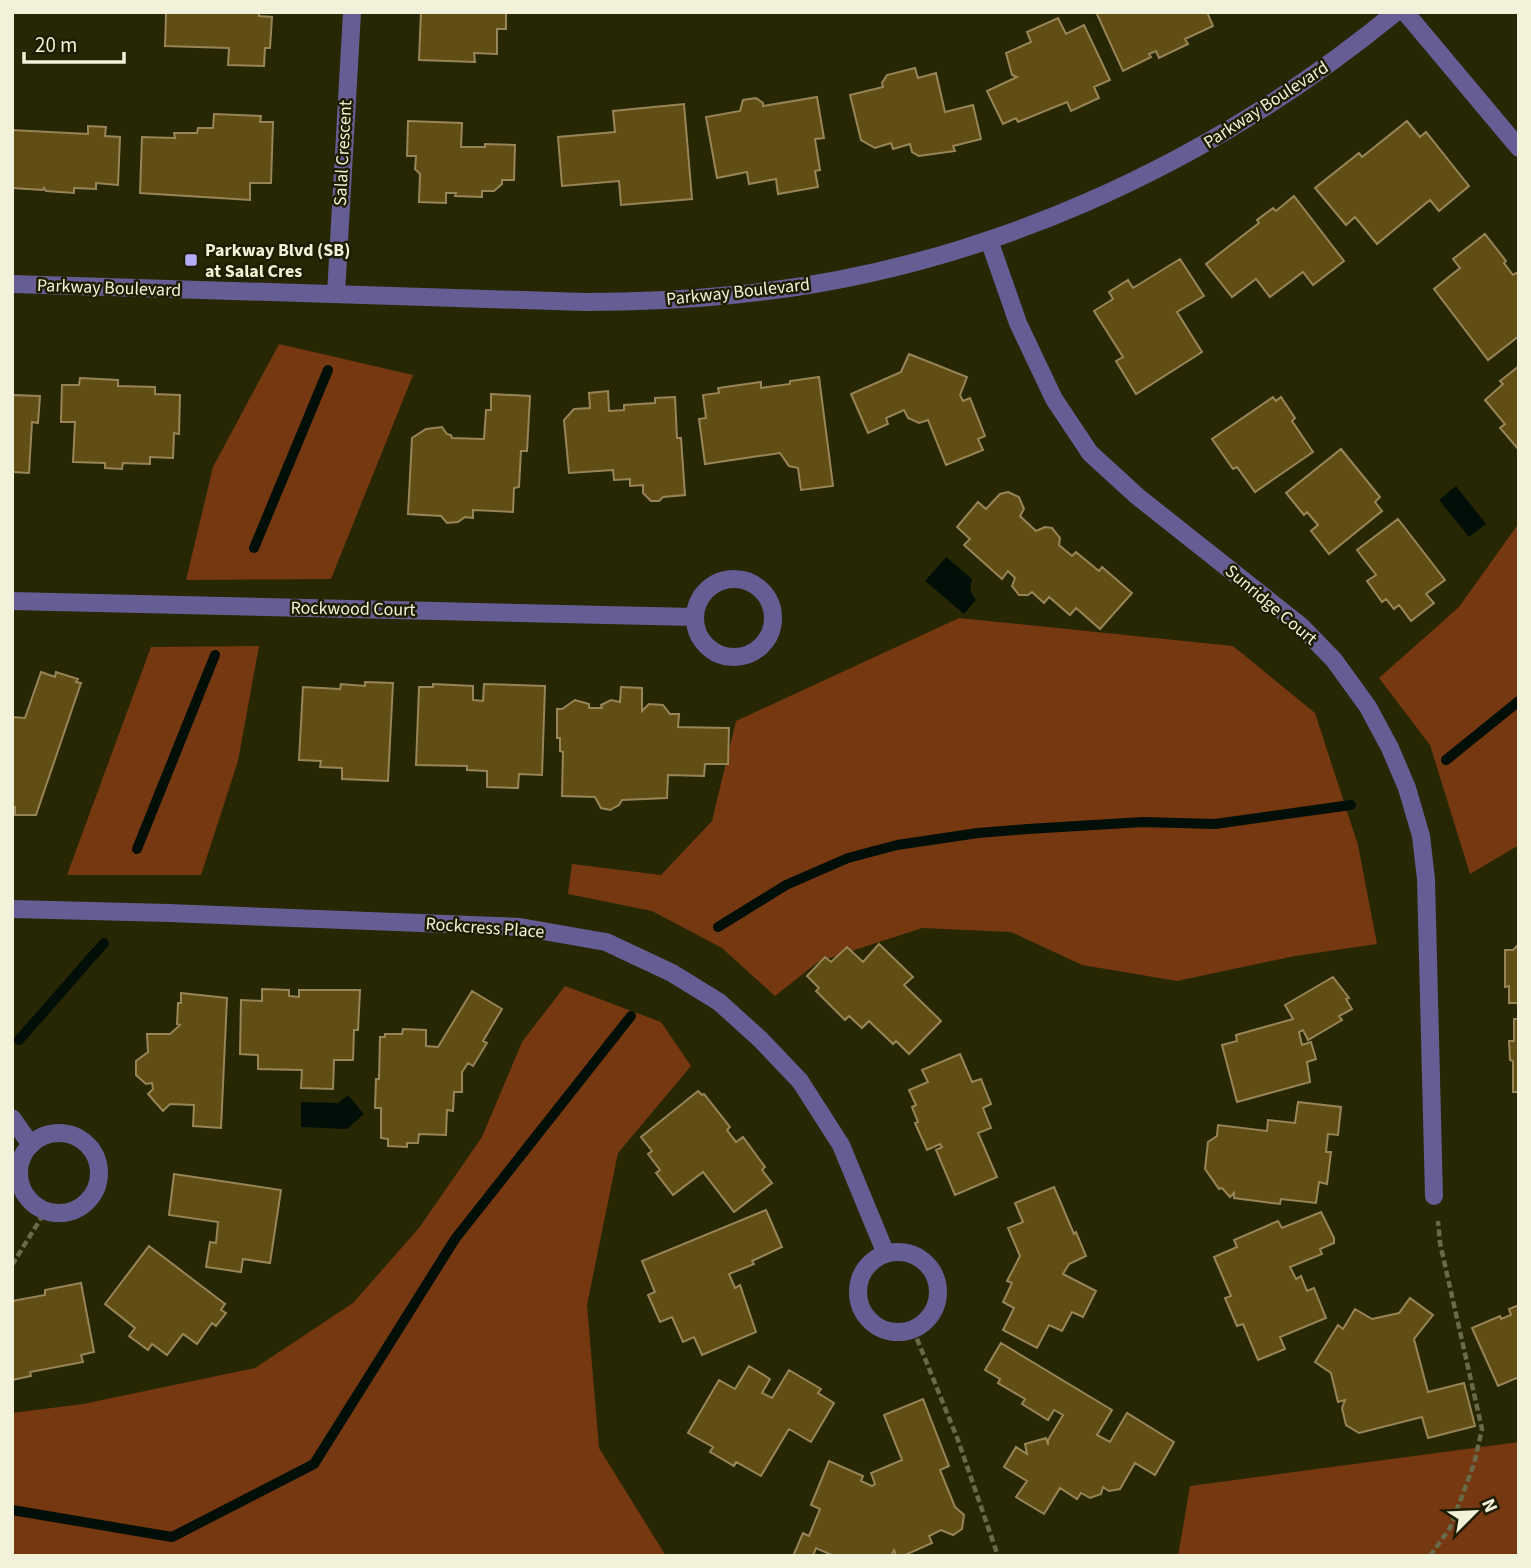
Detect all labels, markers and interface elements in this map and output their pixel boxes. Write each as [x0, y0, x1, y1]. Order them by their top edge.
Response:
scale bar [24, 21, 124, 65]
text: 20 m [35, 30, 77, 60]
street label: Parkway Boulevard [1199, 55, 1333, 155]
street label: Salal Crescent [328, 99, 358, 207]
place label: Parkway Blvd (SB) at Salal Cres [205, 238, 350, 284]
marker: Parkway Blvd (SB) at Salal Cres [183, 252, 199, 268]
street label: Parkway Boulevard [665, 272, 811, 312]
street label: Parkway Boulevard [36, 273, 182, 303]
street label: Sunridge Court [1220, 559, 1322, 651]
street label: Rockwood Court [290, 595, 416, 623]
street label: Rockcress Place [425, 911, 545, 945]
north arrow [1440, 1477, 1510, 1547]
text: N [1474, 1494, 1504, 1517]

